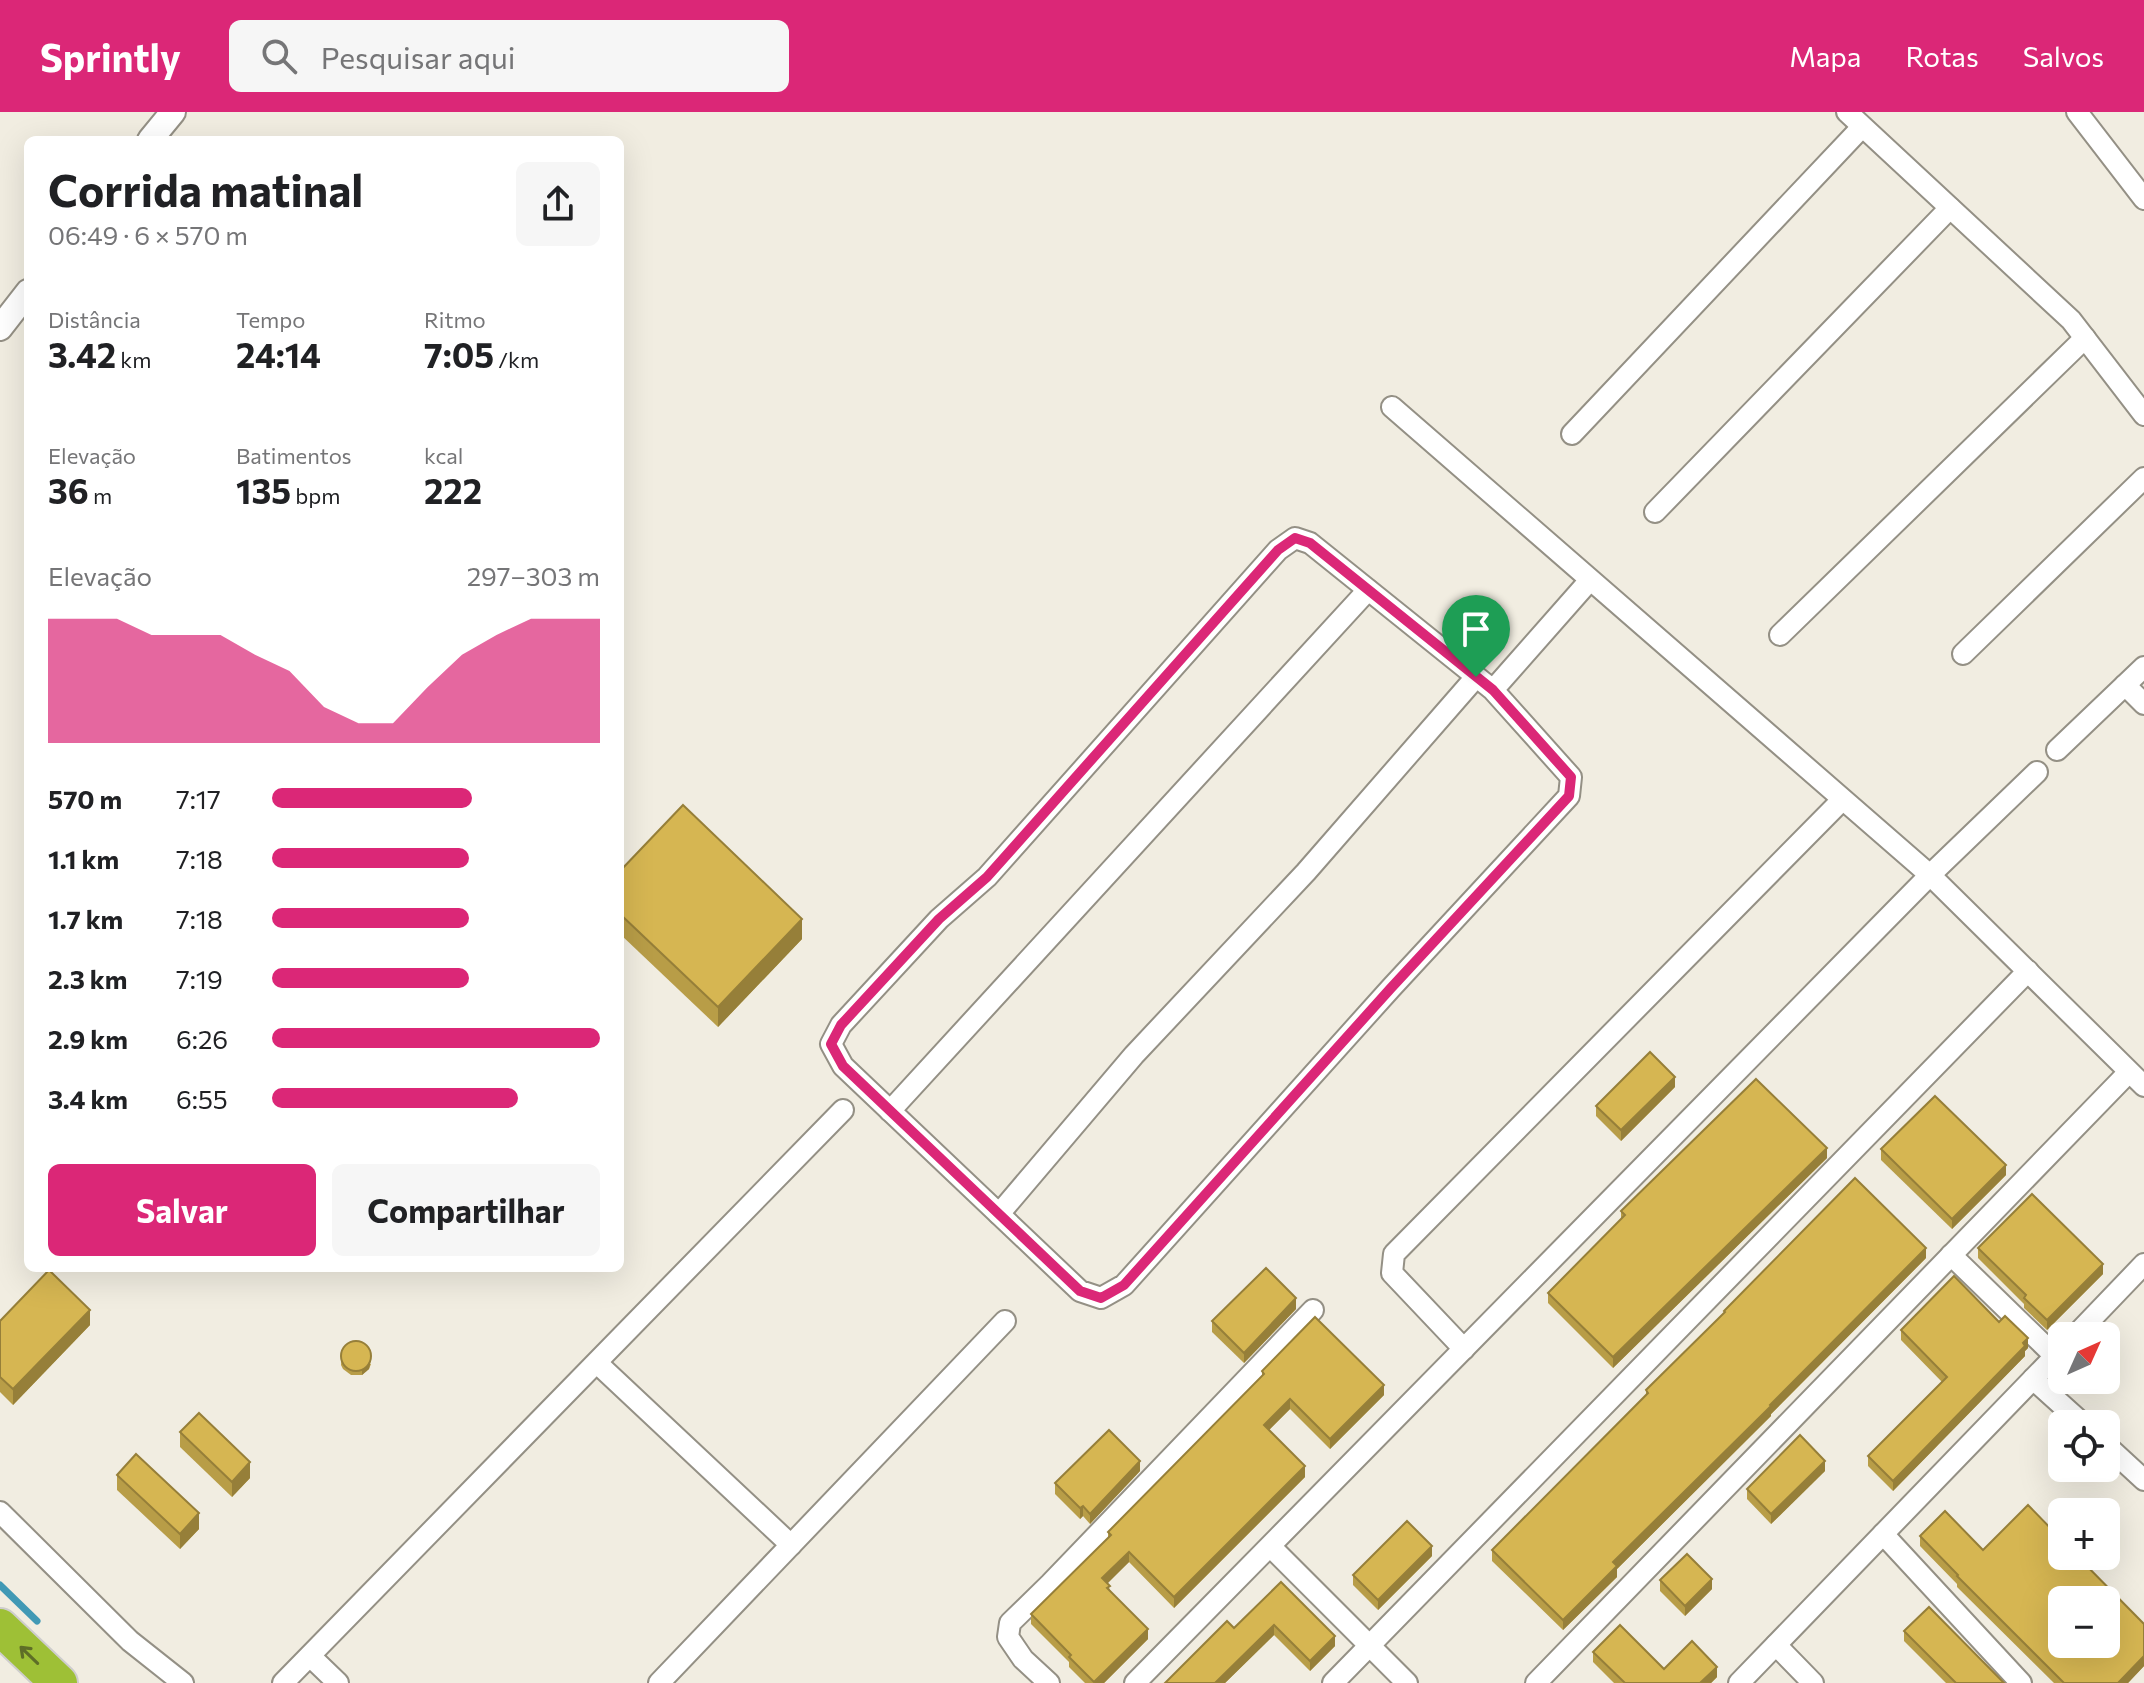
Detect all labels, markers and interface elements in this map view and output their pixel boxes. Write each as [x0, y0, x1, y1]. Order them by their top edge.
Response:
search box [229, 20, 789, 92]
text: Sprintly [40, 33, 181, 80]
icon: search [257, 34, 301, 78]
text: Pesquisar aqui [321, 38, 515, 75]
text: Mapa [1789, 39, 1862, 73]
text: Rotas [1906, 39, 1979, 73]
text: Salvos [2023, 39, 2104, 73]
text: Corrida matinal [48, 162, 363, 216]
button: share [516, 162, 600, 246]
text: 06:49 · 6 × 570 m [48, 219, 248, 250]
text: Distância [48, 306, 141, 333]
text: Tempo [236, 306, 305, 333]
text: Ritmo [424, 306, 486, 333]
text: 3.42 [48, 333, 116, 375]
text: 24:14 [236, 333, 321, 375]
text: 7:05 [424, 333, 494, 375]
text: km [116, 346, 151, 373]
text: /km [494, 346, 539, 373]
text: Elevação [48, 442, 136, 469]
text: Batimentos [236, 442, 352, 469]
text: kcal [424, 442, 463, 469]
text: 36 [48, 469, 89, 511]
text: 135 [236, 469, 291, 511]
text: 222 [424, 469, 482, 511]
text: m [89, 482, 112, 509]
text: bpm [291, 482, 340, 509]
text: Elevação [48, 560, 152, 591]
text: 297–303 m [467, 560, 600, 591]
pin [1442, 595, 1510, 677]
icon: arrive [1454, 607, 1498, 651]
text: 570 m [48, 783, 122, 814]
text: 7:17 [176, 783, 221, 814]
text: 1.1 km [48, 843, 119, 874]
text: 7:18 [176, 843, 223, 874]
text: 1.7 km [48, 903, 123, 934]
text: 7:18 [176, 903, 223, 934]
text: 2.3 km [48, 963, 127, 994]
text: 7:19 [176, 963, 223, 994]
text: 2.9 km [48, 1023, 128, 1054]
text: 6:26 [176, 1023, 228, 1054]
text: 3.4 km [48, 1083, 128, 1114]
text: 6:55 [176, 1083, 228, 1114]
button: Salvar [48, 1164, 316, 1256]
button: Compartilhar [332, 1164, 600, 1256]
north arrow [2048, 1322, 2120, 1394]
map controls [2048, 1322, 2120, 1658]
button: locate [2048, 1410, 2120, 1482]
button: + [2048, 1498, 2120, 1570]
button: − [2048, 1586, 2120, 1658]
one-way arrow [20, 1646, 39, 1665]

